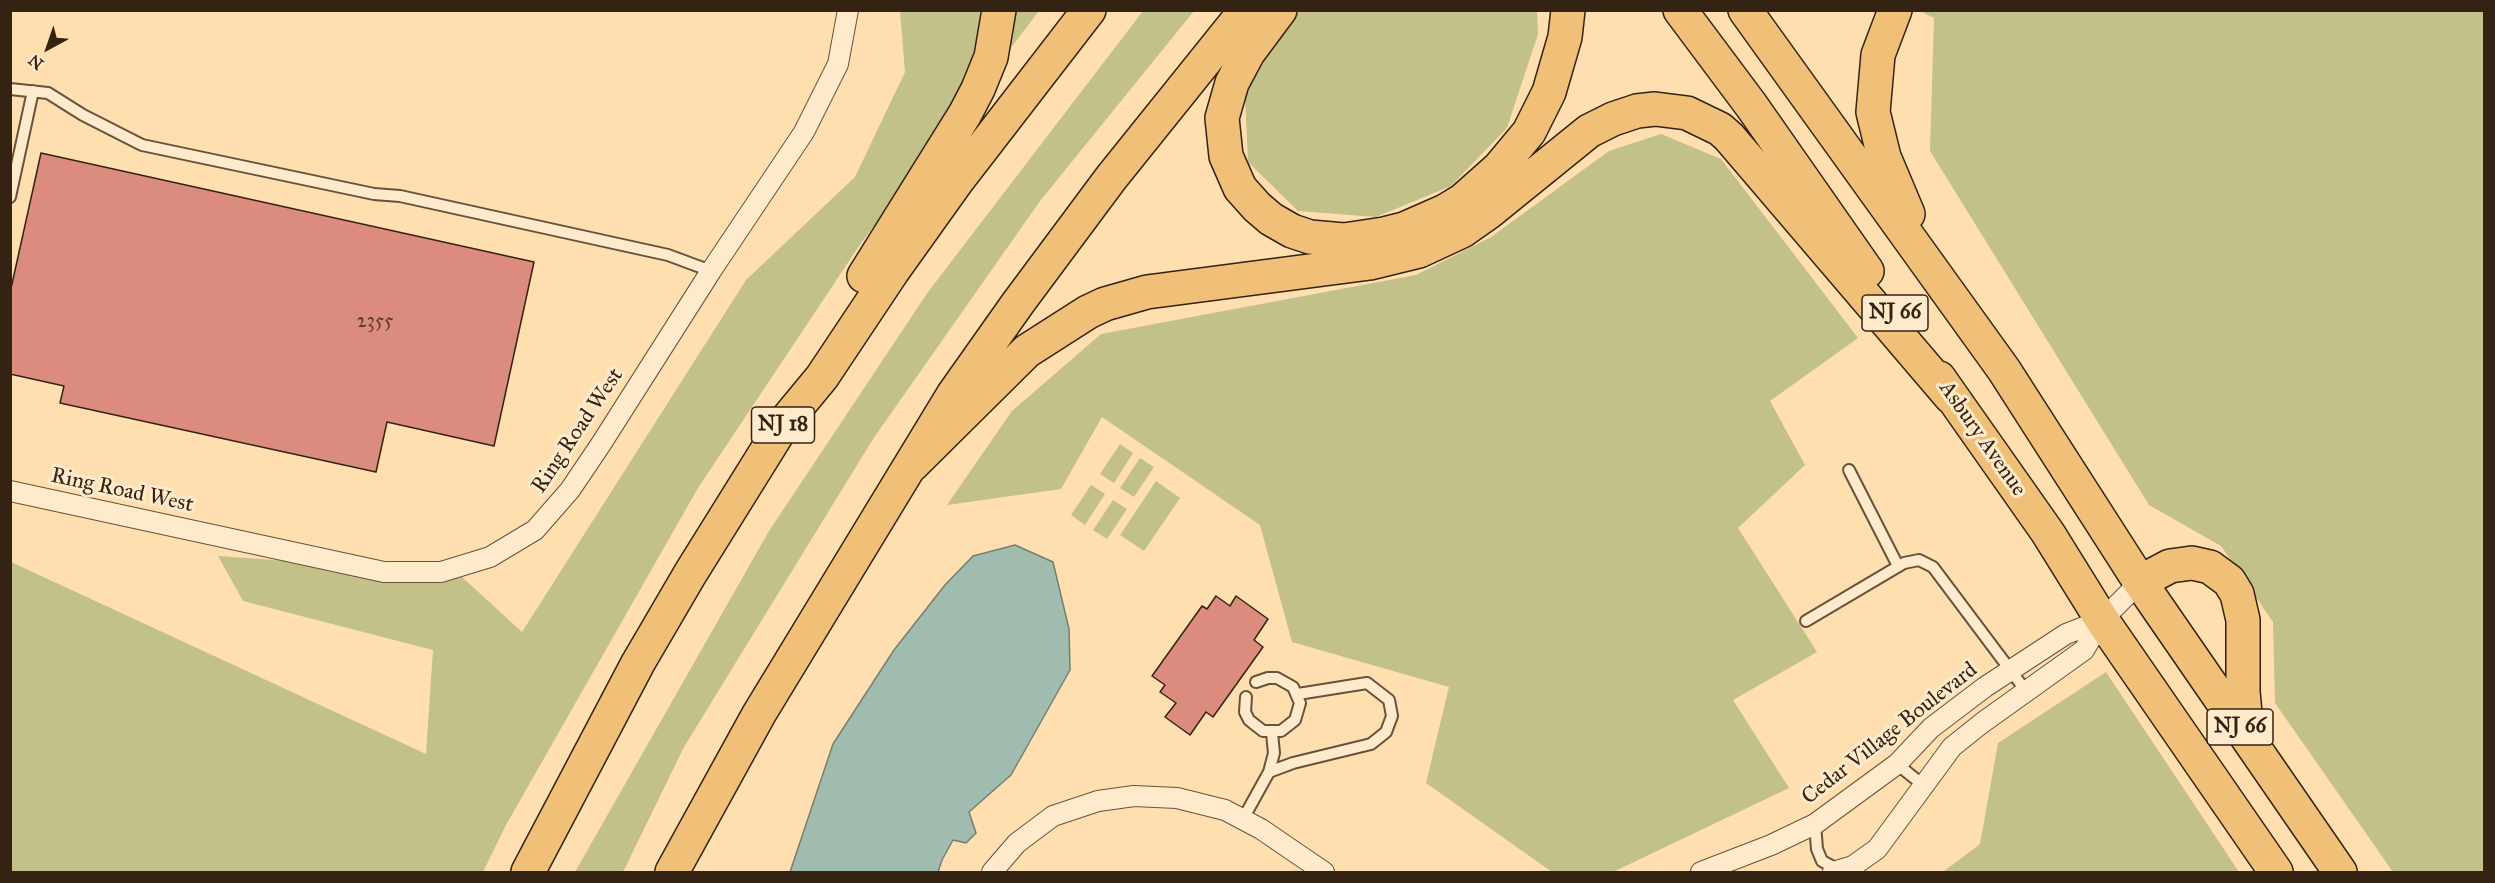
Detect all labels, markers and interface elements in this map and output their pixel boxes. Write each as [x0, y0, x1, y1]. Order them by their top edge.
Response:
north arrow [18, 18, 78, 78]
text: N [25, 51, 47, 74]
road number: NJ 66 [1862, 295, 1928, 331]
house number: 2355 [357, 310, 393, 334]
street label: Ring Road West [527, 364, 629, 498]
street label: Asbury Avenue [1933, 376, 2031, 502]
road number: NJ 18 [752, 407, 814, 443]
street label: Ring Road West [48, 463, 196, 519]
street label: Cedar Village Boulevard [1797, 657, 1983, 811]
road number: NJ 66 [2207, 709, 2273, 745]

